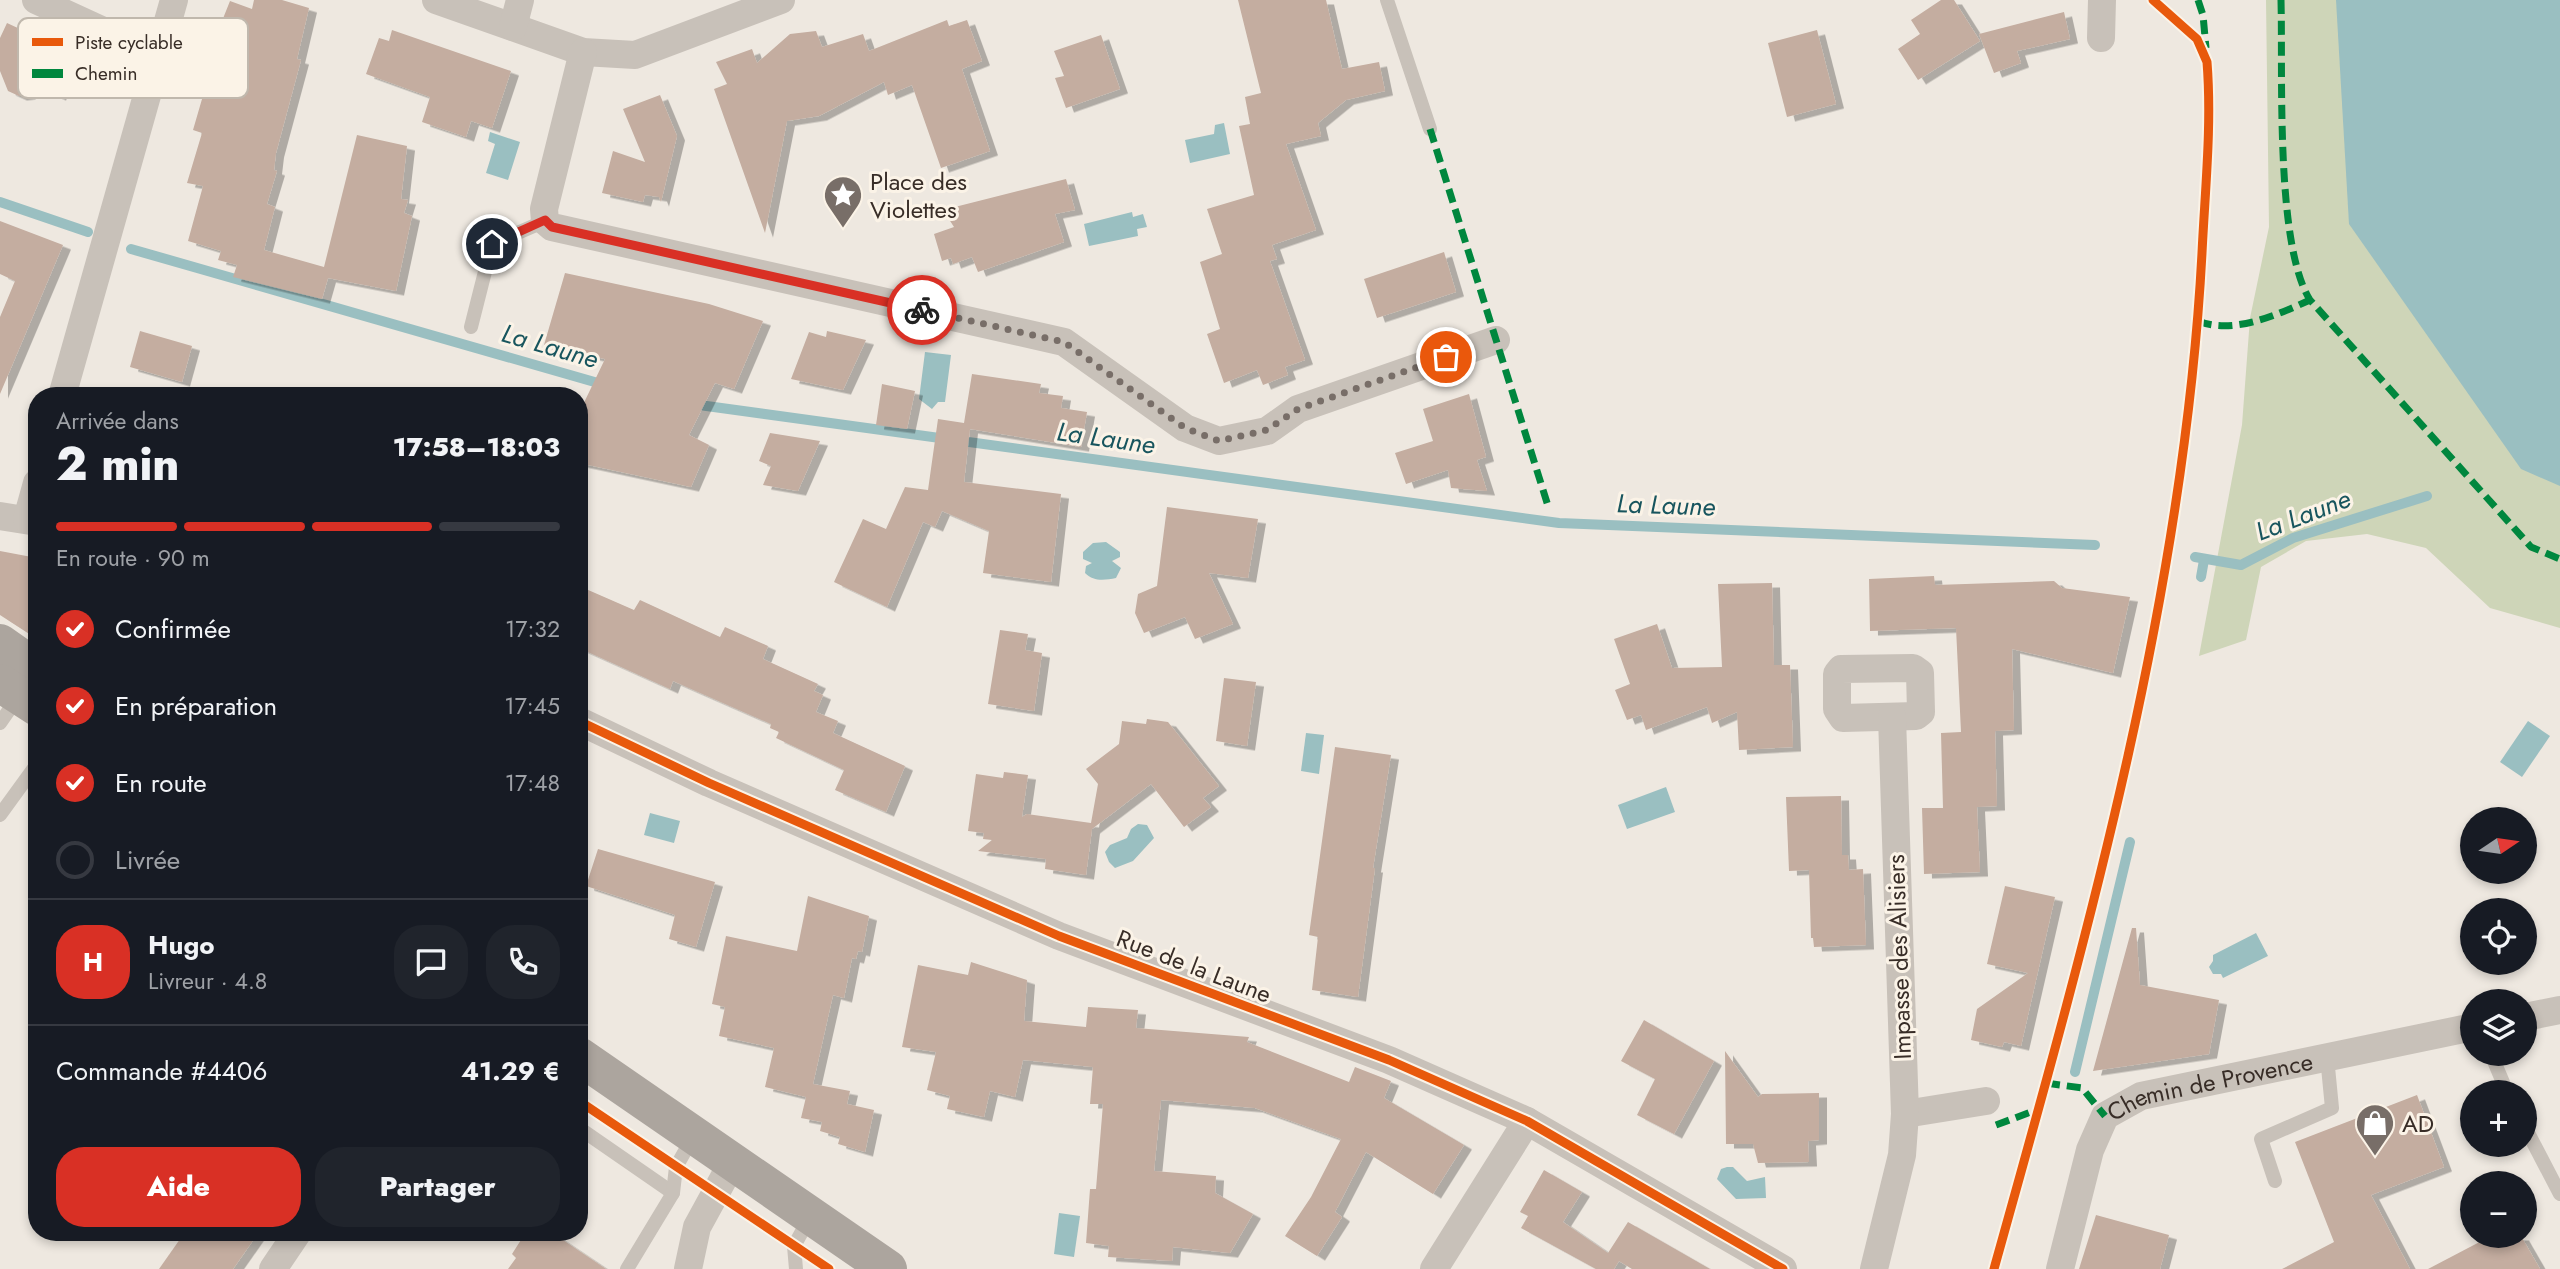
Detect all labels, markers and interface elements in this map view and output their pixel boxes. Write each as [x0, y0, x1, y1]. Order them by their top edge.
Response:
legend [18, 18, 248, 98]
text: Piste cyclable [75, 29, 183, 56]
text: Chemin [75, 60, 138, 87]
place label: Place des Violettes [870, 164, 967, 227]
place icon: Place des Violettes [822, 174, 864, 229]
pin [462, 214, 522, 274]
icon: home [473, 225, 511, 263]
courier [887, 275, 957, 345]
icon: bike [903, 291, 941, 329]
water label: La Laune [497, 314, 603, 378]
pin [1416, 327, 1476, 387]
icon: bag [1427, 338, 1465, 376]
text: Arrivée dans [56, 404, 179, 438]
water label: La Laune [1054, 412, 1158, 464]
text: 17:58–18:03 [393, 428, 560, 466]
text: 2 min [56, 431, 180, 497]
water label: La Laune [2250, 480, 2356, 550]
water label: La Laune [1616, 484, 1716, 526]
text: En route · 90 m [56, 541, 210, 575]
icon: check [56, 610, 94, 648]
text: Confirmée [115, 610, 231, 648]
text: 17:32 [505, 612, 560, 646]
icon: check [56, 687, 94, 725]
text: En préparation [115, 687, 277, 725]
text: 17:45 [504, 689, 560, 723]
icon: check [56, 764, 94, 802]
text: En route [115, 764, 207, 802]
text: 17:48 [505, 766, 560, 800]
north arrow [2460, 807, 2538, 884]
map controls [2460, 807, 2537, 1248]
text: Livrée [115, 841, 180, 879]
street label: Impasse des Alisiers [1878, 854, 1920, 1060]
button: locate [2460, 898, 2537, 975]
street label: Rue de la Laune [1112, 920, 1276, 1012]
button: chat [394, 925, 468, 999]
button: phone [486, 925, 560, 999]
text: Hugo [148, 926, 215, 964]
text: H [83, 943, 103, 981]
text: Livreur · 4.8 [148, 964, 267, 998]
button: layers [2460, 989, 2537, 1066]
street label: Chemin de Provence [2100, 1043, 2316, 1129]
text: Commande #4406 [56, 1052, 267, 1090]
text: 41.29 € [461, 1052, 560, 1090]
button: + [2460, 1080, 2537, 1157]
shop icon: AD [2354, 1102, 2396, 1157]
place label: AD [2402, 1106, 2434, 1141]
button: Aide [56, 1147, 301, 1227]
button: Partager [315, 1147, 560, 1227]
button: − [2460, 1171, 2537, 1248]

